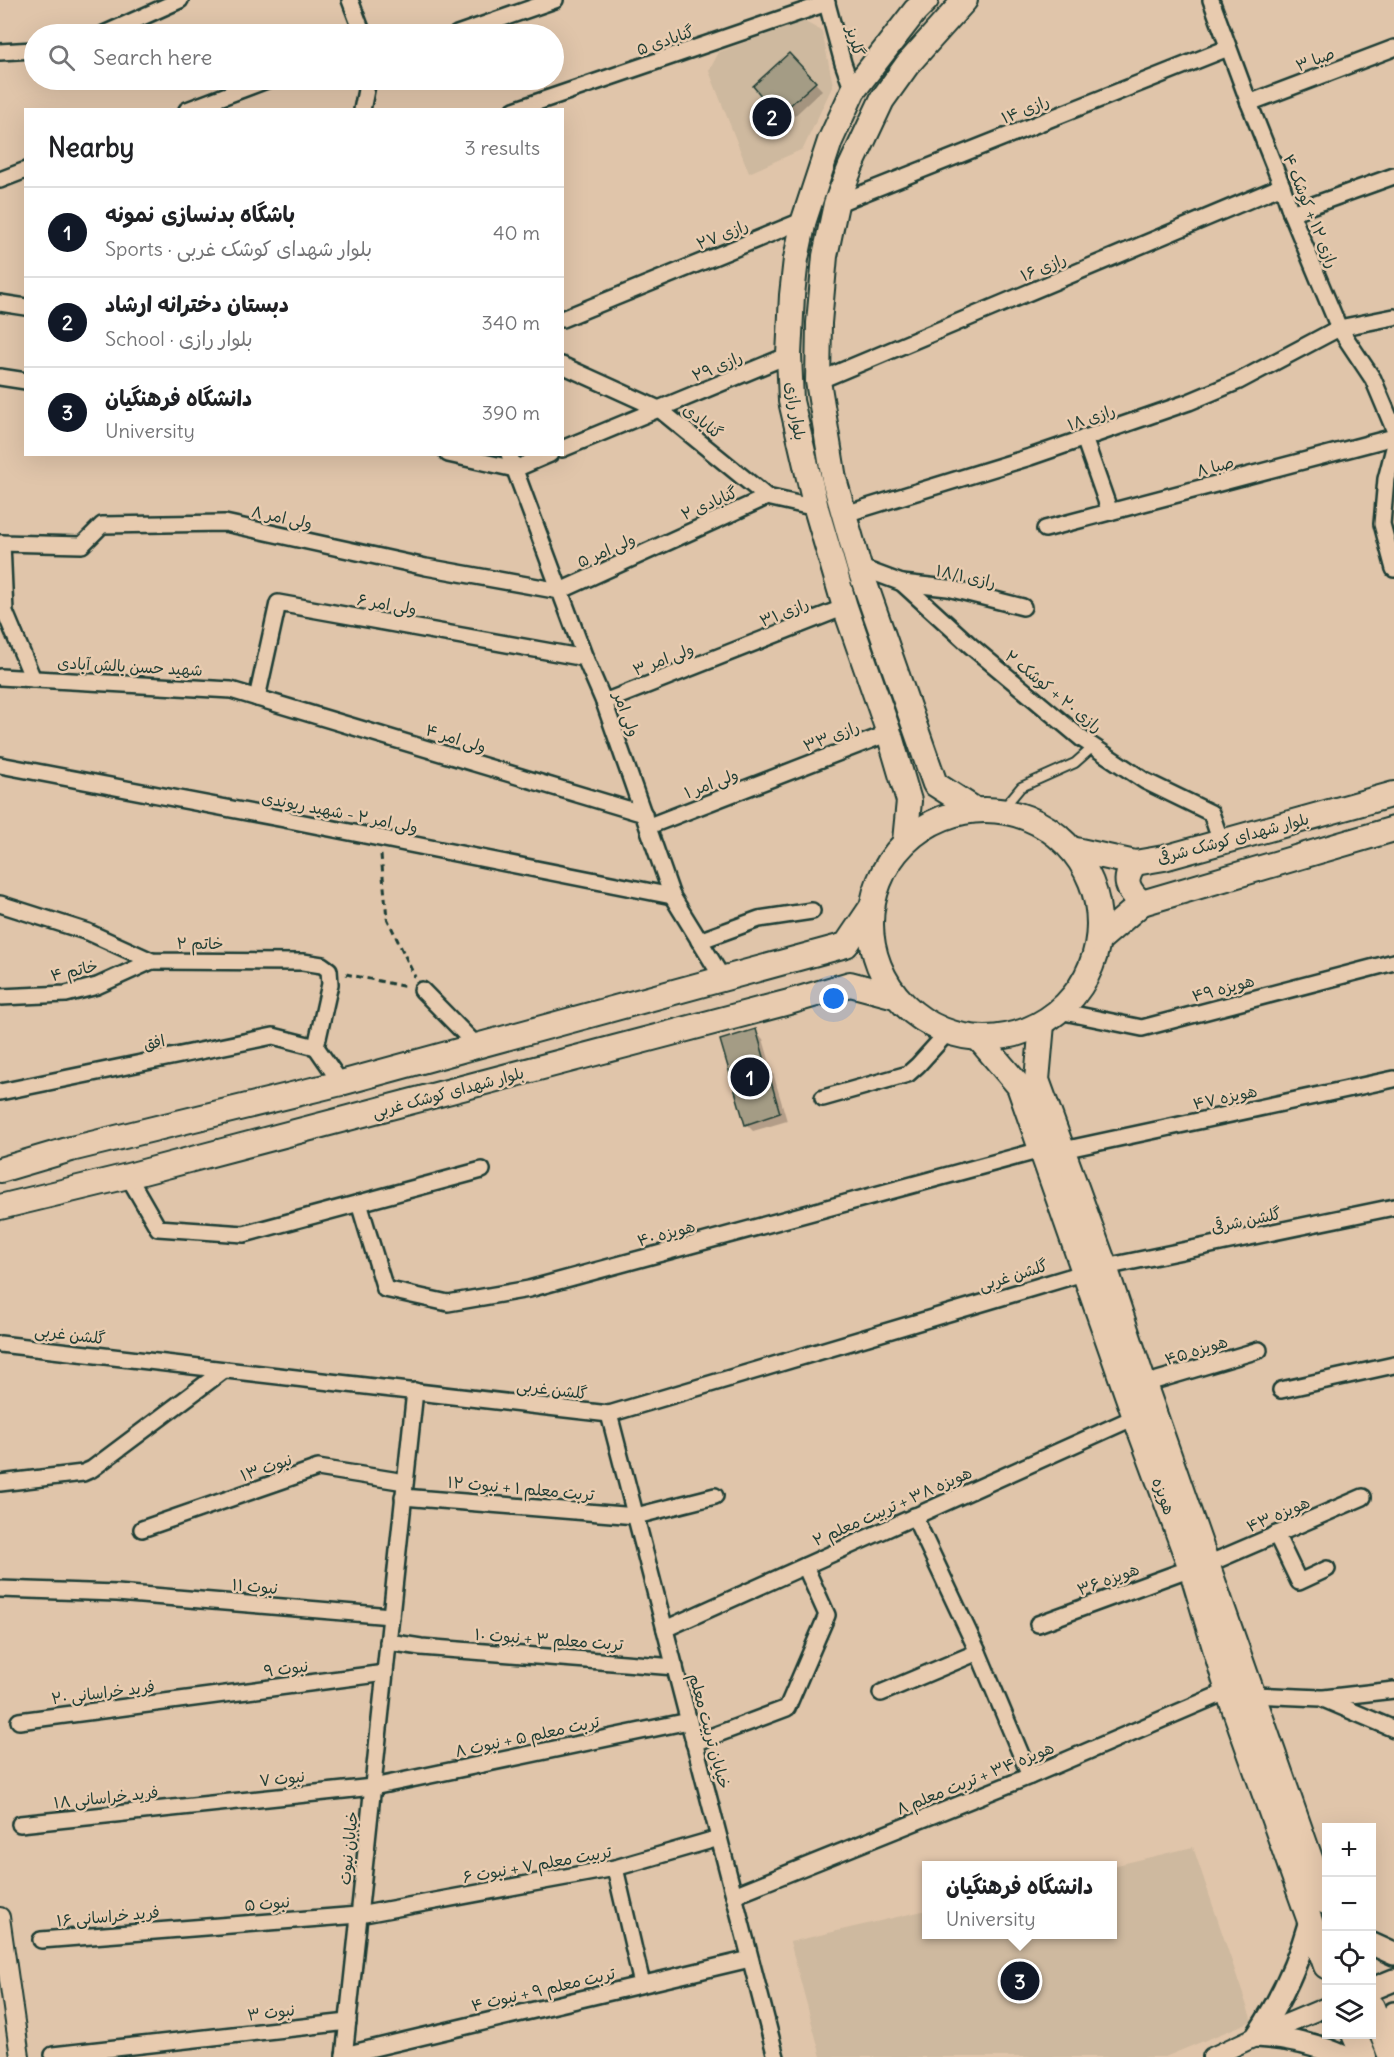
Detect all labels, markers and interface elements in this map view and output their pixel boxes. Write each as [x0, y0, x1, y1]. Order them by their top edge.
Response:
street label: گنابادی ۵ [633, 21, 697, 59]
street label: گلریز [842, 22, 870, 58]
search box [24, 24, 564, 90]
icon: search [45, 41, 78, 74]
text: Search here [93, 43, 212, 71]
street label: صبا ۳ [1293, 43, 1337, 75]
street label: رازی ۱۴ [998, 90, 1052, 128]
pin: 2 [752, 94, 792, 140]
text: Nearby [48, 131, 134, 164]
text: 3 results [464, 135, 540, 160]
street label: رازی ۱۲ + کوشک ۴ [1278, 151, 1343, 271]
text: باشگاه بدنسازی نمونه [105, 200, 295, 228]
street label: رازی ۲۷ [693, 215, 751, 253]
text: 1 [64, 220, 71, 245]
text: 40 m [493, 220, 540, 245]
text: Sports · بلوار شهدای کوشک غربی [105, 236, 372, 261]
street label: رازی ۱۶ [1017, 248, 1069, 286]
text: دبستان دخترانه ارشاد [105, 290, 289, 318]
text: 2 [62, 310, 73, 335]
text: 340 m [482, 310, 540, 335]
text: School · بلوار رازی [105, 326, 253, 351]
street label: رازی ۲۹ [689, 346, 745, 386]
street label: بلوار رازی [781, 380, 810, 442]
text: دانشگاه فرهنگیان [105, 384, 252, 412]
street label: گنابادی [679, 399, 727, 443]
text: 3 [62, 400, 73, 425]
text: 390 m [482, 400, 540, 425]
street label: رازی ۱۸ [1065, 400, 1117, 434]
text: University [105, 418, 195, 443]
street label: صبا ۸ [1194, 451, 1236, 481]
street label: گنابادی ۲ [678, 482, 740, 524]
street label: ولی امر ۸ [250, 501, 314, 534]
street label: ولی امر ۵ [574, 528, 639, 573]
street label: رازی ۱۸/۱ [934, 560, 998, 592]
street label: ولی امر ۶ [355, 589, 418, 620]
street label: رازی ۳۱ [757, 593, 811, 631]
street label: ولی امر ۳ [630, 638, 697, 681]
street label: رازی ۲۰ + کوشک ۲ [1001, 646, 1107, 737]
street label: شهید حسن بالش آبادی [57, 652, 203, 680]
street label: ولی امر [608, 687, 645, 740]
street label: رازی ۳۳ [800, 716, 862, 756]
street label: ولی امر ۴ [423, 719, 489, 758]
street label: ولی امر ۱ [681, 764, 741, 803]
street label: ولی امر ۲ - شهید ریوندی [260, 787, 420, 838]
street label: بلوار شهدای کوشک شرقی [1155, 808, 1311, 869]
street label: خاتم ۲ [177, 933, 223, 956]
street label: خاتم ۴ [48, 955, 100, 988]
street label: هویزه ۴۹ [1190, 970, 1257, 1007]
your location [819, 984, 848, 1013]
street label: افق [141, 1030, 167, 1054]
pin: 1 [730, 1054, 770, 1100]
street label: بلوار شهدای کوشک غربی [370, 1062, 526, 1123]
street label: هویزه ۴۷ [1191, 1080, 1259, 1115]
street label: گلشن شرقی [1209, 1203, 1283, 1237]
street label: هویزه ۴۰ [635, 1216, 697, 1251]
street label: گلشن غربی [976, 1255, 1050, 1296]
street label: گلشن غربی [33, 1320, 107, 1349]
street label: هویزه ۴۵ [1162, 1331, 1230, 1370]
street label: گلشن غربی [515, 1375, 589, 1404]
street label: نبوت ۱۳ [237, 1449, 295, 1486]
street label: هویزه ۳۸ + تربیت معلم ۲ [809, 1462, 976, 1553]
street label: تربت معلم ۱ + نبوت ۱۲ [446, 1472, 596, 1507]
street label: هویزه [1147, 1475, 1180, 1518]
street label: هویزه ۴۳ [1243, 1492, 1313, 1537]
street label: هویزه ۳۶ [1074, 1559, 1142, 1600]
street label: نبوت ۱۱ [231, 1574, 279, 1599]
street label: تربت معلم ۳ + نبوت ۱۰ [474, 1624, 624, 1657]
street label: نبوت ۹ [263, 1655, 310, 1682]
street label: خیایان تربیت معلم [682, 1671, 735, 1792]
street label: فرید خراسانی ۲۰ [50, 1676, 156, 1709]
street label: تربت معلم ۵ + نبوت ۸ [453, 1711, 602, 1764]
street label: هویزه ۳۴ + تربت معلم ۸ [893, 1737, 1058, 1822]
street label: نبوت ۷ [258, 1766, 306, 1791]
street label: فرید خراسانی ۱۸ [53, 1782, 159, 1813]
street label: خیابان نبوت [334, 1810, 363, 1886]
map controls [1322, 1823, 1376, 2039]
button: + [1322, 1823, 1376, 1877]
street label: تربیت معلم ۷ + نبوت ۶ [461, 1841, 614, 1890]
popup [922, 1861, 1117, 1939]
text: دانشگاه فرهنگیان [946, 1872, 1093, 1900]
button: − [1322, 1877, 1376, 1931]
street label: نبوت ۵ [243, 1891, 291, 1916]
street label: فرید خراسانی ۱۶ [56, 1902, 161, 1931]
text: University [946, 1906, 1036, 1931]
button: locate [1322, 1931, 1376, 1985]
pin: 3 [1000, 1958, 1040, 2004]
street label: تربت معلم ۹ + نبوت ۴ [469, 1963, 618, 2018]
button: layers [1322, 1985, 1376, 2039]
street label: نبوت ۳ [246, 1999, 296, 2026]

